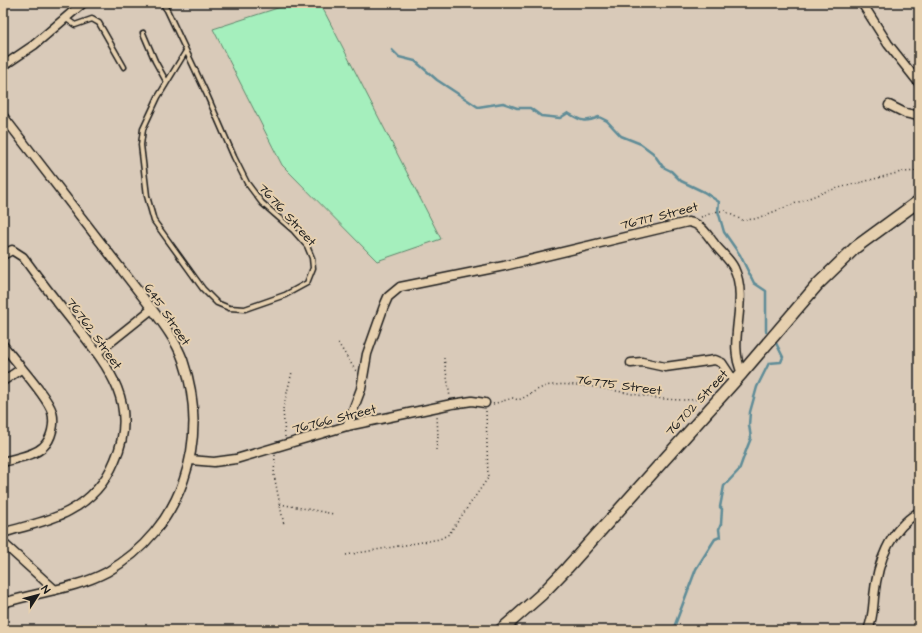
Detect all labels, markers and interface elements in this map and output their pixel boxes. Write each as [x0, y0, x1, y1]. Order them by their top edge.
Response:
street label: 76716 Street [254, 179, 321, 251]
street label: 76717 Street [619, 197, 701, 234]
street label: 645 Street [140, 280, 195, 350]
street label: 76762 Street [62, 294, 127, 374]
street label: 76702 Street [661, 365, 733, 440]
street label: 76775 Street [575, 370, 664, 400]
street label: 76766 Street [290, 400, 379, 438]
north arrow [18, 575, 58, 615]
text: N [38, 582, 54, 597]

